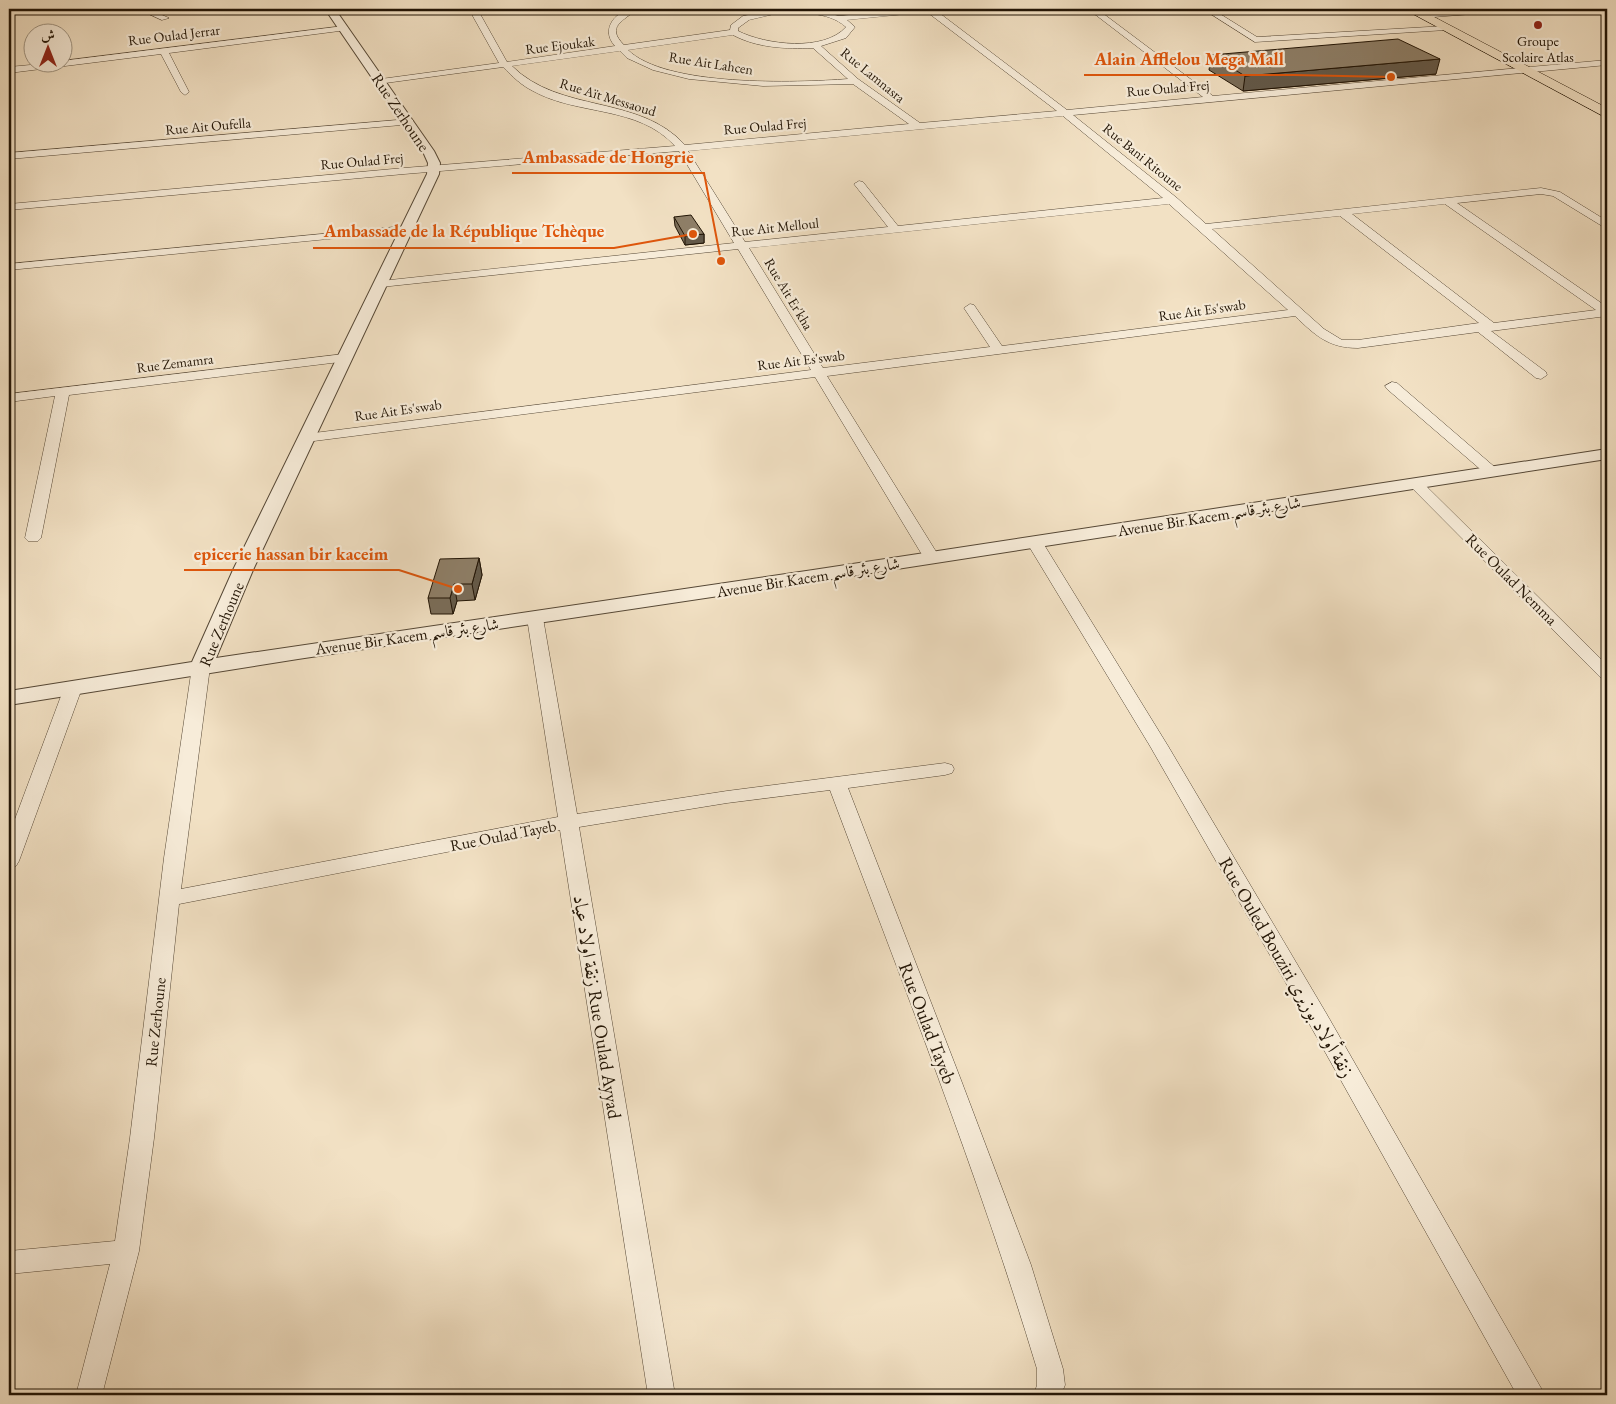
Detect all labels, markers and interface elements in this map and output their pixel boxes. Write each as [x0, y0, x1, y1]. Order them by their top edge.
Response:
marker: Groupe Scolaire Atlas [1532, 19, 1544, 31]
street label: Rue Oulad Jerrar [127, 20, 221, 50]
north arrow [22, 22, 72, 72]
text: ش [41, 26, 55, 44]
street label: Rue Ejoukak [524, 32, 596, 58]
place label: Groupe Scolaire Atlas [1502, 32, 1574, 66]
callout: Alain Afflelou Mega Mall [1084, 42, 1294, 75]
street label: Rue Lamnasra [837, 43, 909, 107]
street label: Rue Ait Lahcen [668, 47, 755, 79]
text: Alain Afflelou Mega Mall [1093, 47, 1284, 70]
street label: Rue Zerhoune [367, 69, 434, 155]
street label: Rue Aït Messaoud [558, 74, 659, 120]
street label: Rue Oulad Frej [1126, 75, 1210, 101]
street label: Rue Ait Oufella [164, 113, 252, 139]
street label: Rue Oulad Frej [723, 113, 807, 139]
street label: Rue Bani Ritoune [1099, 119, 1187, 195]
callout: Ambassade de Hongrie [512, 140, 704, 173]
text: Ambassade de Hongrie [521, 145, 694, 168]
street label: Rue Oulad Frej [320, 148, 404, 174]
street label: Rue Ait Melloul [730, 213, 820, 241]
callout: Ambassade de la République Tchèque [313, 215, 614, 248]
text: Ambassade de la République Tchèque [323, 219, 605, 242]
street label: Rue Ait Er'kha [761, 255, 818, 334]
street label: Rue Ait Es'swab [1157, 295, 1247, 325]
street label: Rue Ait Es'swab [756, 346, 846, 374]
street label: Rue Zemamra [136, 349, 215, 377]
street label: Rue Ait Es'swab [353, 395, 443, 425]
street label: Avenue Bir Kacem شارع بئر قاسم [1115, 492, 1303, 547]
street label: Rue Oulad Nemma [1461, 529, 1563, 630]
callout: epicerie hassan bir kaceim [184, 537, 399, 570]
text: epicerie hassan bir kaceim [194, 542, 389, 565]
street label: Avenue Bir Kacem شارع بئر قاسم [714, 553, 902, 608]
street label: Rue Zerhoune [194, 579, 249, 670]
street label: Avenue Bir Kacem شارع بئر قاسم [313, 613, 501, 666]
street label: Rue Oulad Tayeb [448, 815, 558, 856]
street label: Rue Ouled Bouziri زنقة أولاد بوزيري [1211, 853, 1360, 1083]
street label: زنقة اولاد عياد Rue Oulad Ayyad [567, 893, 628, 1121]
street label: Rue Oulad Tayeb [893, 959, 962, 1088]
street label: Rue Zerhoune [140, 976, 171, 1068]

